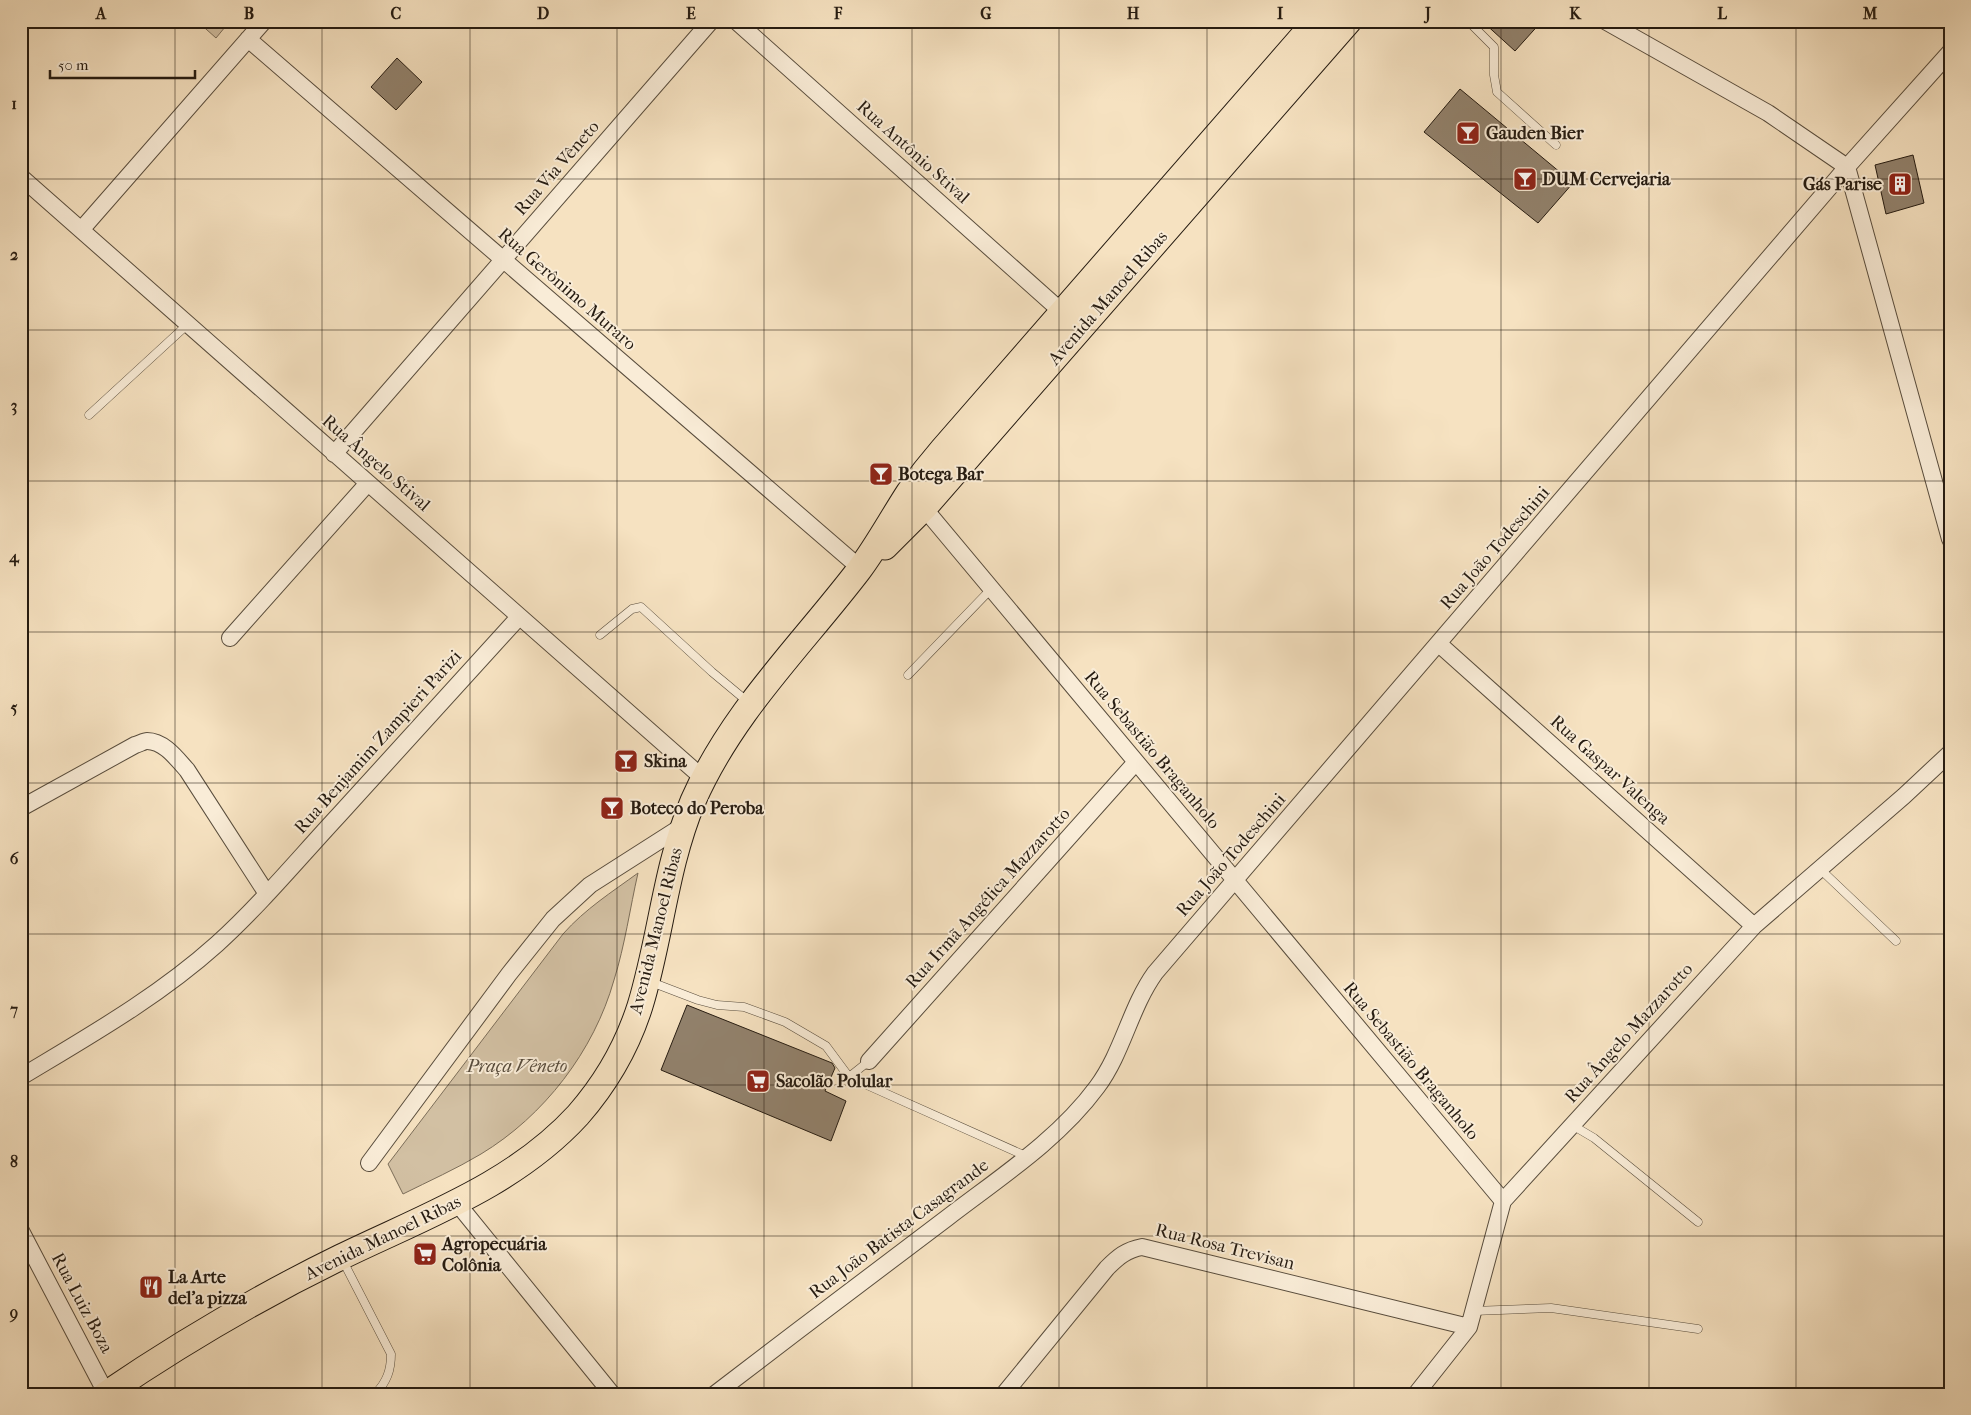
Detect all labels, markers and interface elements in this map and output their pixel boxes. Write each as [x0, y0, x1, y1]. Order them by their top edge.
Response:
text: A [95, 4, 107, 23]
text: B [244, 4, 254, 23]
text: C [391, 4, 402, 23]
text: D [537, 4, 549, 23]
text: E [686, 4, 696, 23]
text: F [833, 4, 843, 23]
text: G [980, 4, 992, 23]
text: H [1127, 4, 1140, 23]
text: I [1277, 4, 1284, 23]
text: J [1423, 4, 1431, 24]
text: K [1569, 4, 1582, 23]
text: L [1717, 4, 1727, 23]
text: M [1862, 4, 1878, 23]
scale bar [50, 48, 195, 80]
text: 50 m [58, 56, 89, 74]
text: 1 [11, 94, 17, 113]
street label: Rua Antônio Stival [852, 96, 974, 208]
street label: Rua Via Vêneto [510, 116, 604, 220]
bar icon: Gauden Bier [1455, 120, 1481, 146]
place label: Gauden Bier [1486, 123, 1584, 144]
bar icon: DUM Cervejaria [1512, 166, 1538, 192]
place label: DUM Cervejaria [1542, 169, 1671, 190]
building icon: Gás Parise [1887, 171, 1913, 197]
place label: Gás Parise [1803, 174, 1882, 195]
street label: Rua Gerônimo Muraro [494, 223, 640, 355]
street label: Avenida Manoel Ribas [1043, 226, 1172, 370]
text: 2 [10, 245, 18, 264]
text: 3 [11, 396, 17, 416]
street label: Rua Ângelo Stival [318, 410, 435, 516]
bar icon: Botega Bar [868, 461, 894, 487]
place label: Botega Bar [898, 464, 984, 485]
street label: Rua João Todeschini [1436, 482, 1555, 614]
text: 4 [8, 547, 20, 567]
street label: Rua Benjamim Zampieri Parizi [290, 645, 466, 838]
street label: Rua Sebastião Braganholo [1080, 667, 1224, 833]
text: 5 [11, 698, 18, 717]
street label: Rua Gaspar Valenga [1546, 711, 1675, 830]
bar icon: Skina [613, 748, 639, 774]
place label: Skina [644, 751, 687, 772]
street label: Rua João Todeschini [1172, 789, 1291, 921]
bar icon: Boteco do Peroba [599, 795, 625, 821]
place label: Boteco do Peroba [630, 798, 764, 819]
street label: Rua Irmã Angélica Mazzarotto [901, 803, 1075, 993]
street label: Avenida Manoel Ribas [625, 845, 687, 1017]
text: 6 [10, 849, 19, 868]
street label: Rua Ângelo Mazzarotto [1560, 958, 1697, 1107]
street label: Rua Sebastião Braganholo [1339, 978, 1483, 1144]
text: 7 [9, 1000, 18, 1019]
park label: Praça Vêneto [466, 1056, 567, 1077]
supermarket icon: Sacolão Polular [745, 1068, 771, 1094]
place label: Sacolão Polular [776, 1071, 893, 1092]
text: 8 [10, 1152, 18, 1171]
street label: Rua João Batista Casagrande [805, 1155, 993, 1303]
street label: Avenida Manoel Ribas [301, 1191, 465, 1285]
street label: Rua Rosa Trevisan [1153, 1220, 1297, 1275]
place label: Agropecuária Colônia [441, 1234, 547, 1276]
supermarket icon: Agropecuária Colônia [412, 1241, 438, 1267]
street label: Rua Luiz Boza [47, 1249, 117, 1357]
place label: La Arte del'a pizza [168, 1267, 247, 1309]
restaurant icon: La Arte del'a pizza [138, 1274, 164, 1300]
text: 9 [9, 1303, 18, 1323]

